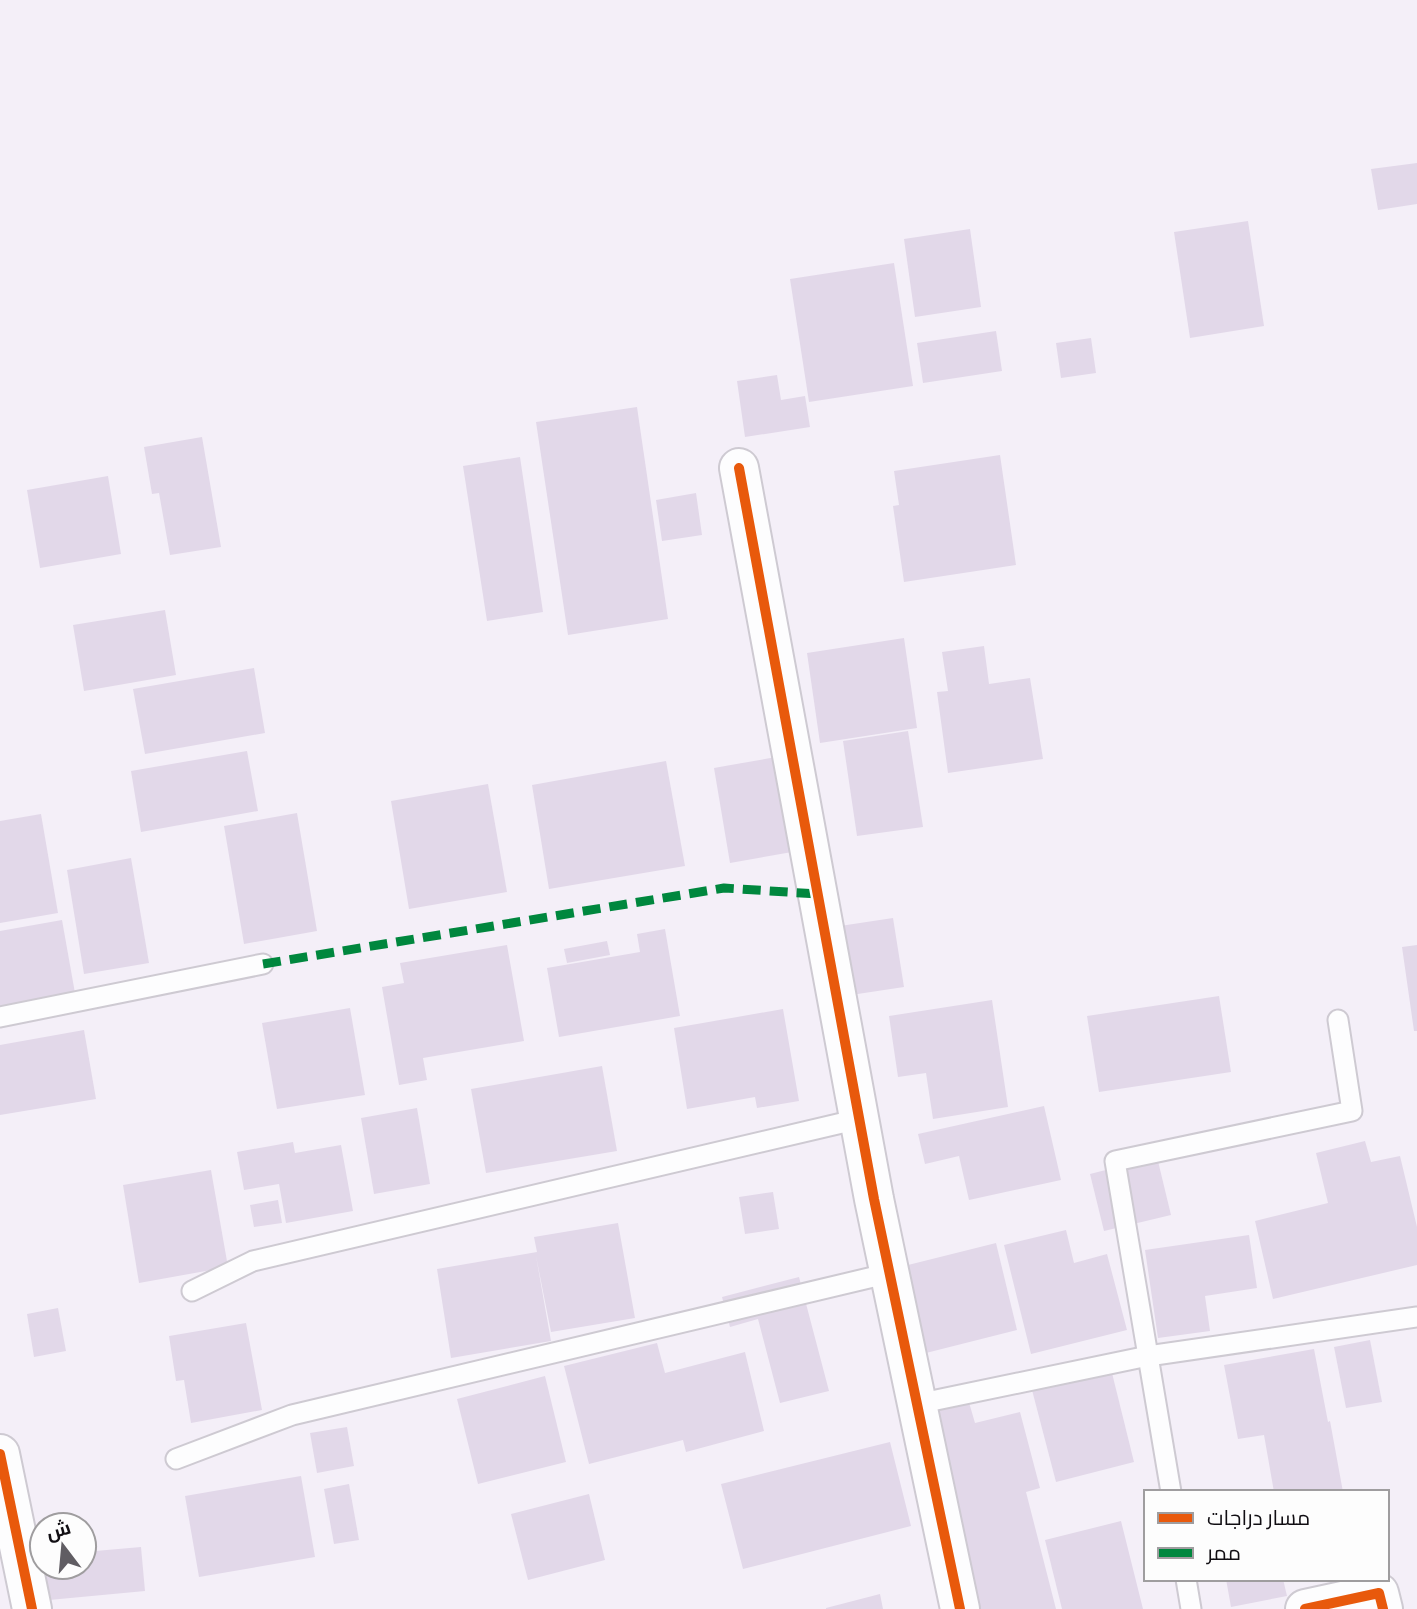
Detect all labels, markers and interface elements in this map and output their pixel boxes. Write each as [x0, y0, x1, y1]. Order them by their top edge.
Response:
legend [1144, 1490, 1389, 1581]
text: مسار دراجات [1207, 1504, 1310, 1530]
north arrow [28, 1511, 98, 1581]
text: ش [43, 1515, 73, 1545]
text: ممر [1206, 1539, 1241, 1565]

